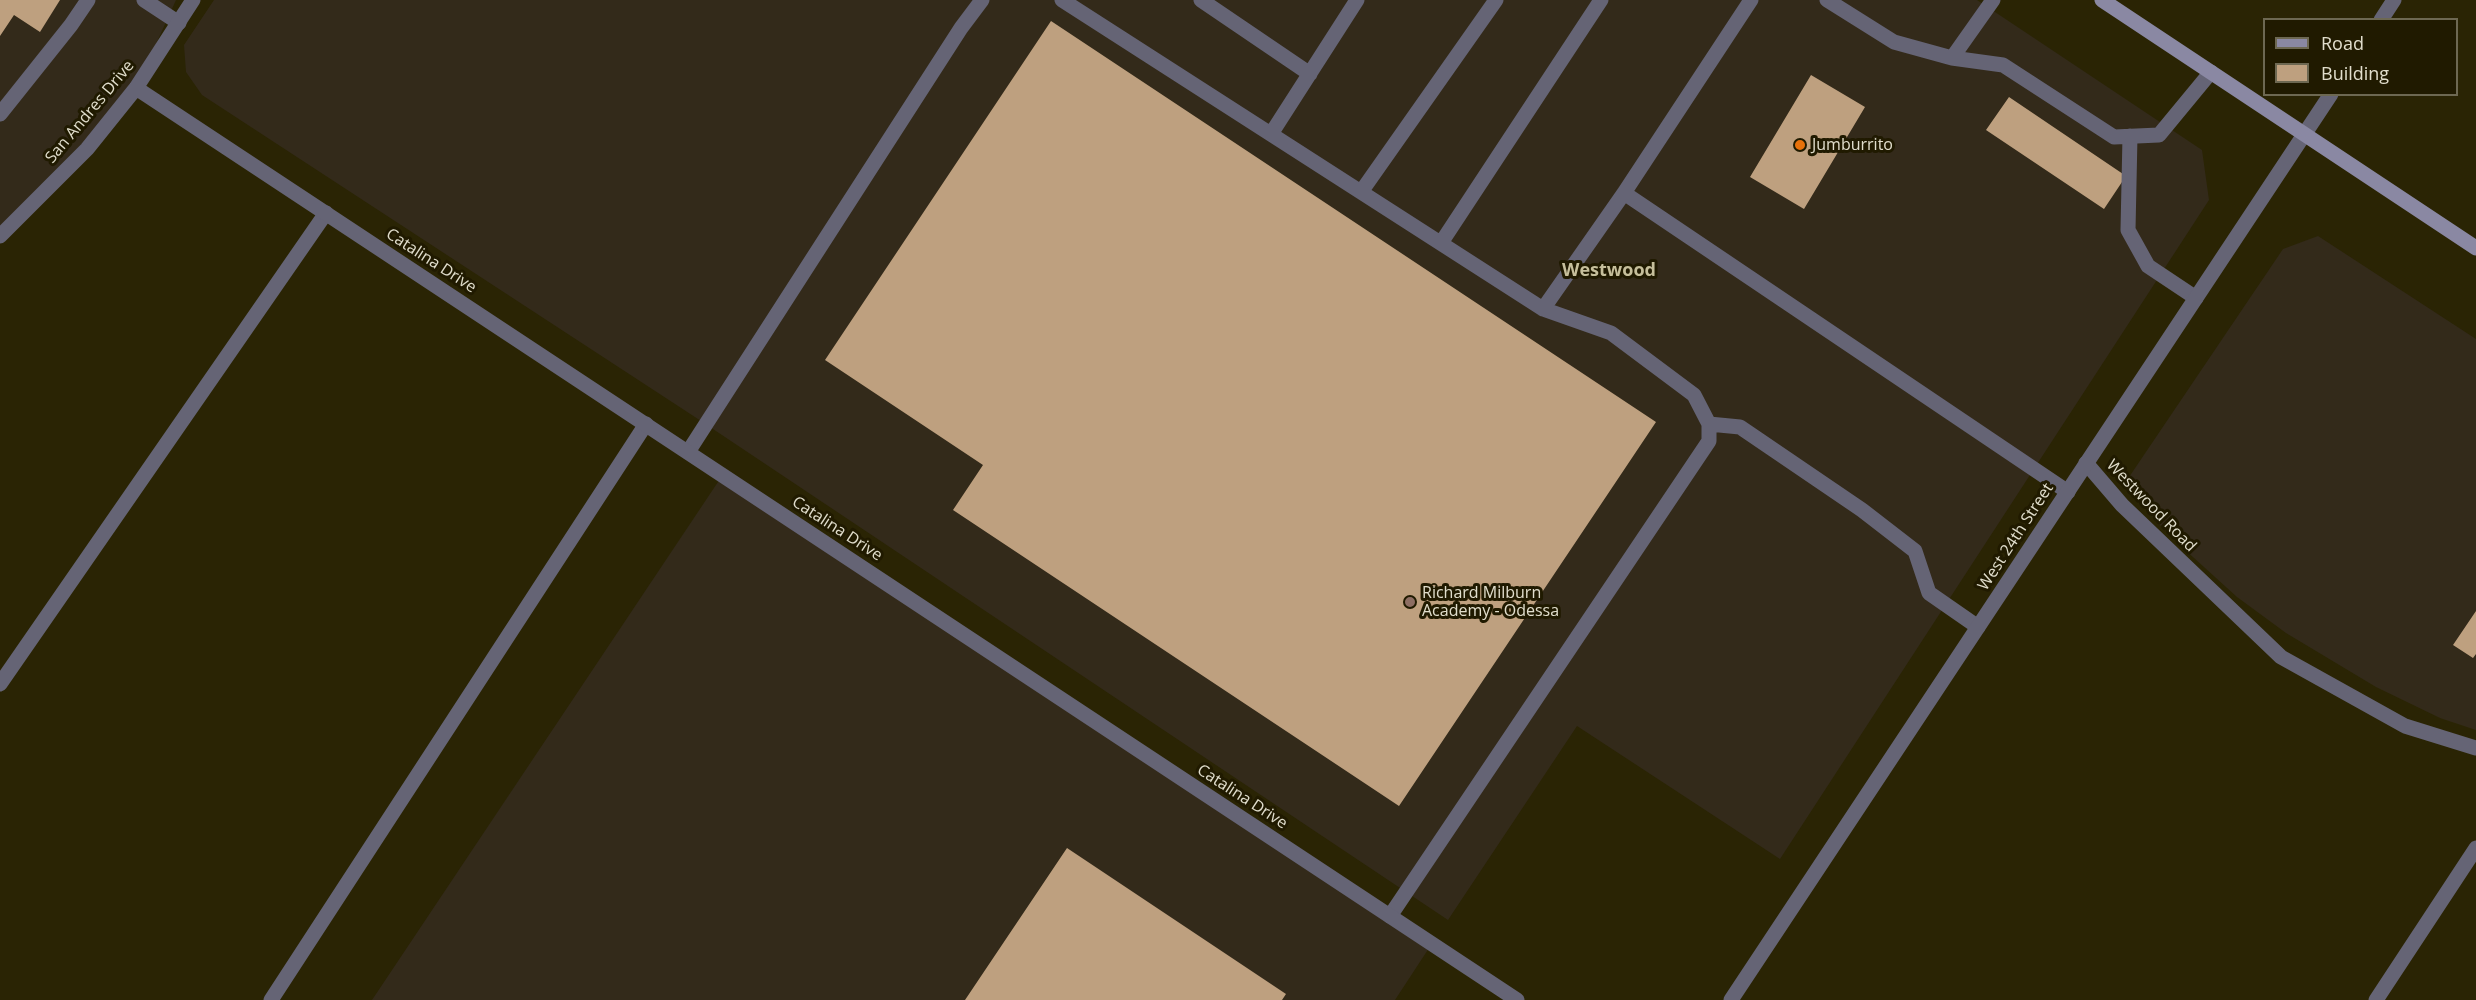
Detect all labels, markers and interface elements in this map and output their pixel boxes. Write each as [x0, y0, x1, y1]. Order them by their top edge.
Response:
legend [2263, 18, 2458, 96]
text: Road [2321, 31, 2364, 55]
street label: San Andres Drive [42, 57, 138, 167]
text: Building [2321, 61, 2389, 85]
place label: Jumburrito [1812, 135, 1893, 155]
marker: Jumburrito [1793, 138, 1807, 152]
street label: Catalina Drive [382, 225, 480, 297]
district label: Westwood [1562, 260, 1656, 282]
street label: Westwood Road [2102, 456, 2200, 556]
street label: West 24th Street [1974, 480, 2058, 594]
street label: Catalina Drive [788, 493, 886, 565]
place label: Richard Milburn Academy - Odessa [1422, 583, 1559, 621]
marker: Richard Milburn Academy - Odessa [1403, 595, 1417, 609]
street label: Catalina Drive [1193, 761, 1291, 833]

